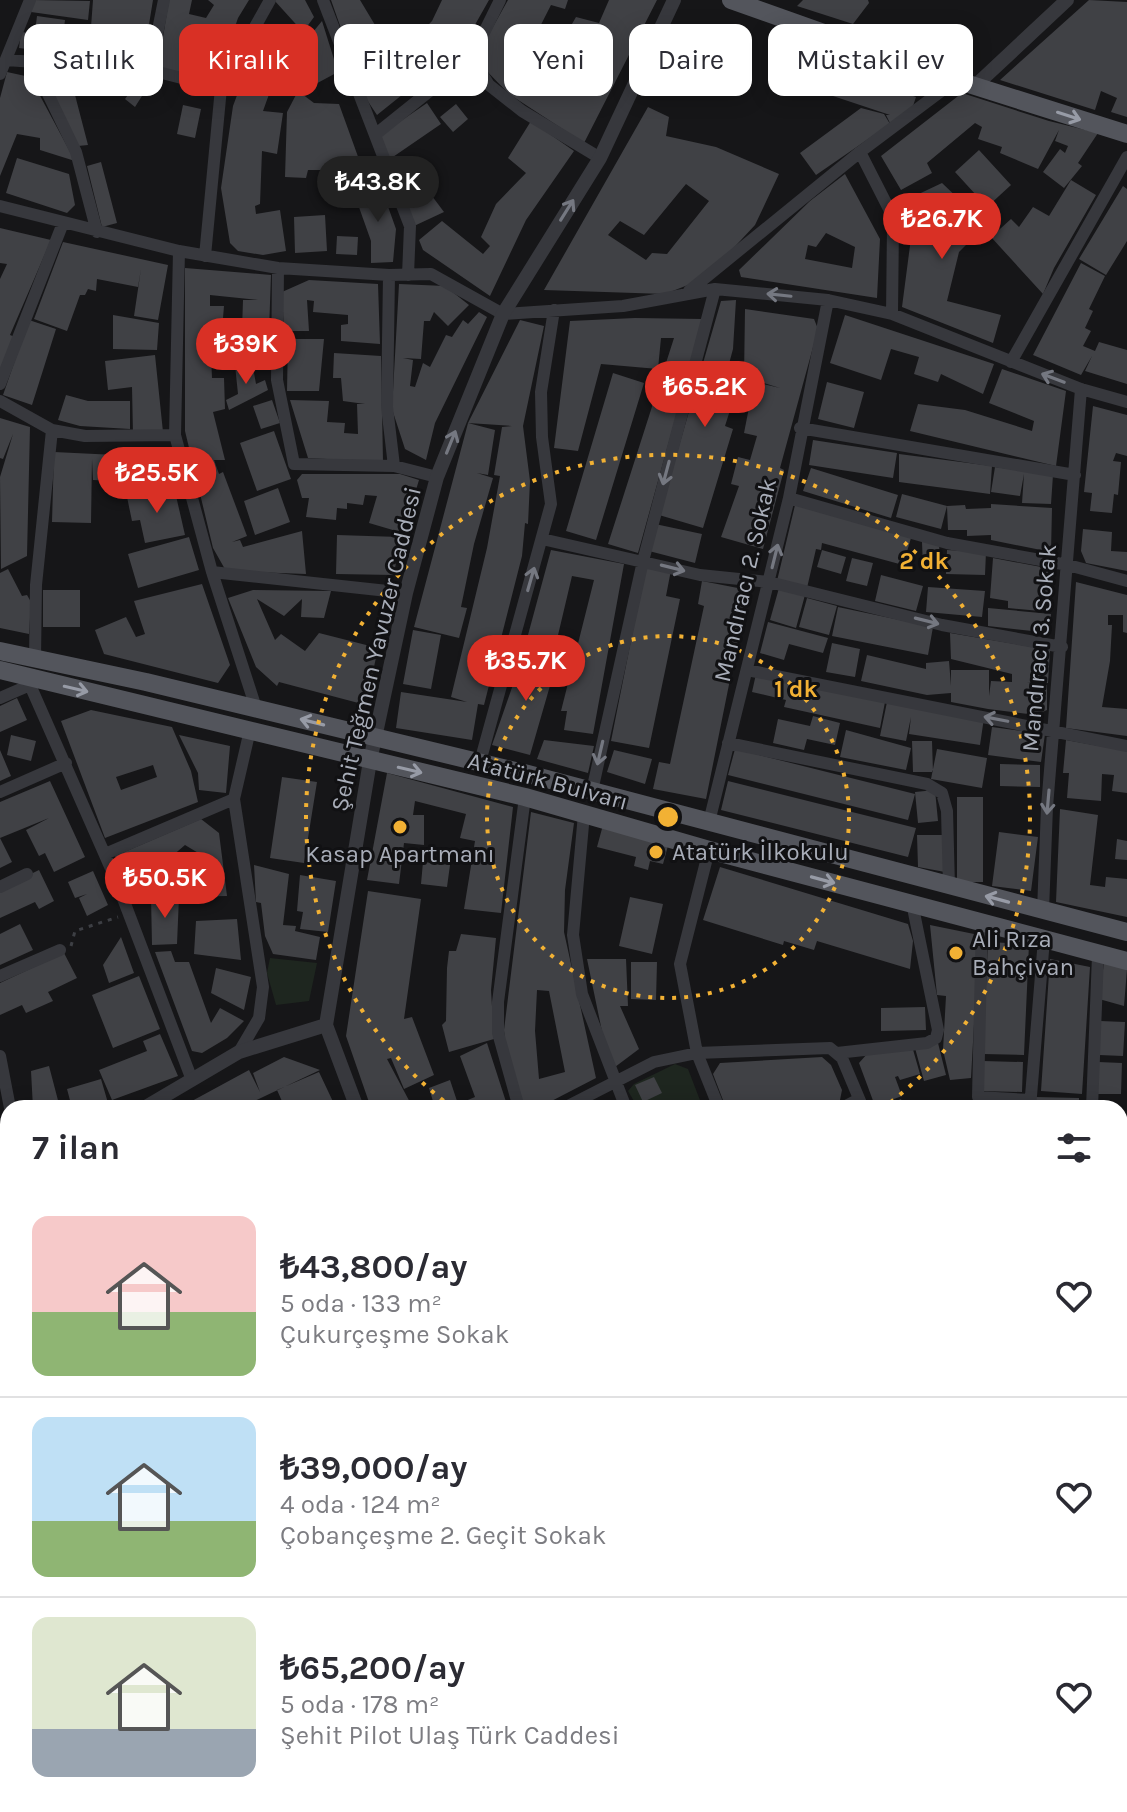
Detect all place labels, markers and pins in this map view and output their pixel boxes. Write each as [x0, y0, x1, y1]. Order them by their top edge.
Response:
pin: ₺43.8K [313, 156, 443, 224]
pin: ₺26.7K [877, 193, 1007, 261]
pin: ₺39K [199, 318, 293, 386]
pin: ₺65.2K [640, 361, 770, 429]
pin: ₺25.5K [92, 447, 222, 515]
pin: ₺35.7K [461, 635, 591, 703]
centre of rings [654, 803, 682, 831]
marker: Kasap Apartmanı [391, 818, 409, 836]
place label: Atatürk İlkokulu [672, 838, 849, 866]
place label: Kasap Apartmanı [305, 840, 495, 868]
marker: Atatürk İlkokulu [647, 843, 665, 861]
pin: ₺50.5K [100, 852, 230, 920]
place label: Ali Rıza Bahçivan [972, 925, 1074, 981]
marker: Ali Rıza Bahçivan [947, 944, 965, 962]

